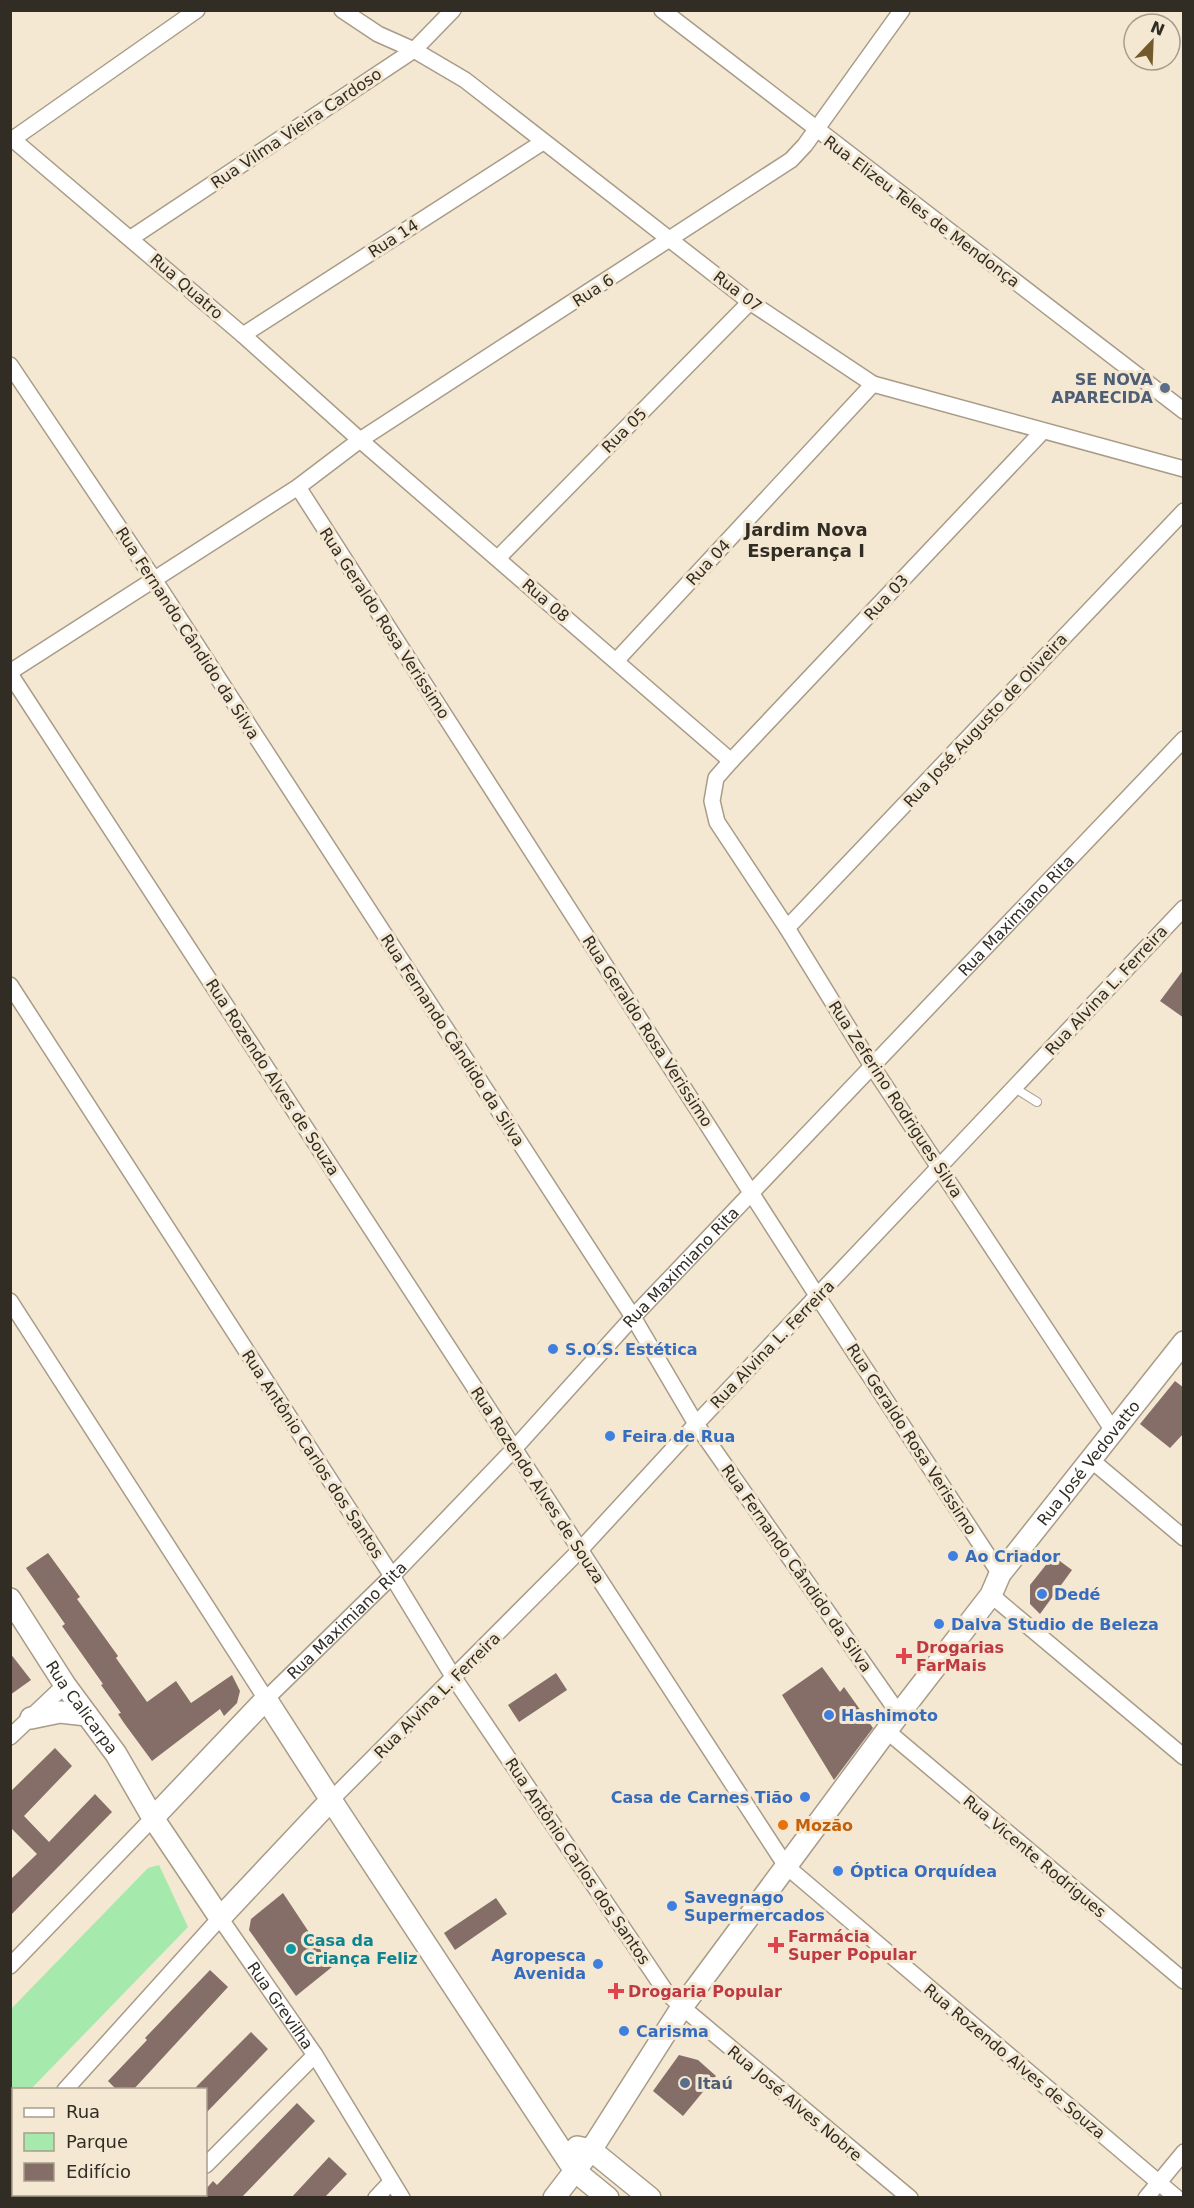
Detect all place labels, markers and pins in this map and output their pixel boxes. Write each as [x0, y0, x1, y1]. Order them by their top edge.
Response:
place label: SE NOVA APARECIDA [1051, 370, 1154, 407]
marker: SE NOVA APARECIDA [1158, 381, 1172, 395]
place label: S.O.S. Estética [565, 1340, 697, 1359]
marker: S.O.S. Estética [546, 1342, 560, 1356]
place label: Feira de Rua [622, 1427, 735, 1446]
marker: Feira de Rua [603, 1429, 617, 1443]
place label: Ao Criador [965, 1547, 1060, 1566]
marker: Ao Criador [946, 1549, 960, 1563]
place label: Dedé [1054, 1585, 1101, 1604]
marker: Dedé [1035, 1587, 1049, 1601]
place label: Dalva Studio de Beleza [951, 1615, 1159, 1634]
marker: Dalva Studio de Beleza [932, 1617, 946, 1631]
place label: Drogarias FarMais [916, 1638, 1004, 1675]
marker: Drogarias FarMais [897, 1649, 911, 1663]
place label: Hashimoto [841, 1706, 938, 1725]
marker: Hashimoto [822, 1708, 836, 1722]
place label: Casa de Carnes Tião [611, 1788, 793, 1807]
marker: Casa de Carnes Tião [798, 1790, 812, 1804]
place label: Mozão [795, 1816, 853, 1835]
marker: Mozão [776, 1818, 790, 1832]
place label: Óptica Orquídea [850, 1862, 997, 1881]
marker: Óptica Orquídea [831, 1864, 845, 1878]
place label: Savegnago Supermercados [684, 1888, 825, 1925]
marker: Savegnago Supermercados [665, 1899, 679, 1913]
place label: Farmácia Super Popular [788, 1927, 917, 1964]
place label: Casa da Criança Feliz [303, 1931, 418, 1968]
marker: Farmácia Super Popular [769, 1938, 783, 1952]
marker: Casa da Criança Feliz [284, 1942, 298, 1956]
place label: Agropesca Avenida [491, 1946, 586, 1983]
marker: Agropesca Avenida [591, 1957, 605, 1971]
place label: Drogaria Popular [628, 1982, 782, 2001]
marker: Drogaria Popular [609, 1984, 623, 1998]
place label: Carisma [636, 2022, 709, 2041]
marker: Carisma [617, 2024, 631, 2038]
place label: Itaú [697, 2074, 733, 2093]
marker: Itaú [678, 2076, 692, 2090]

